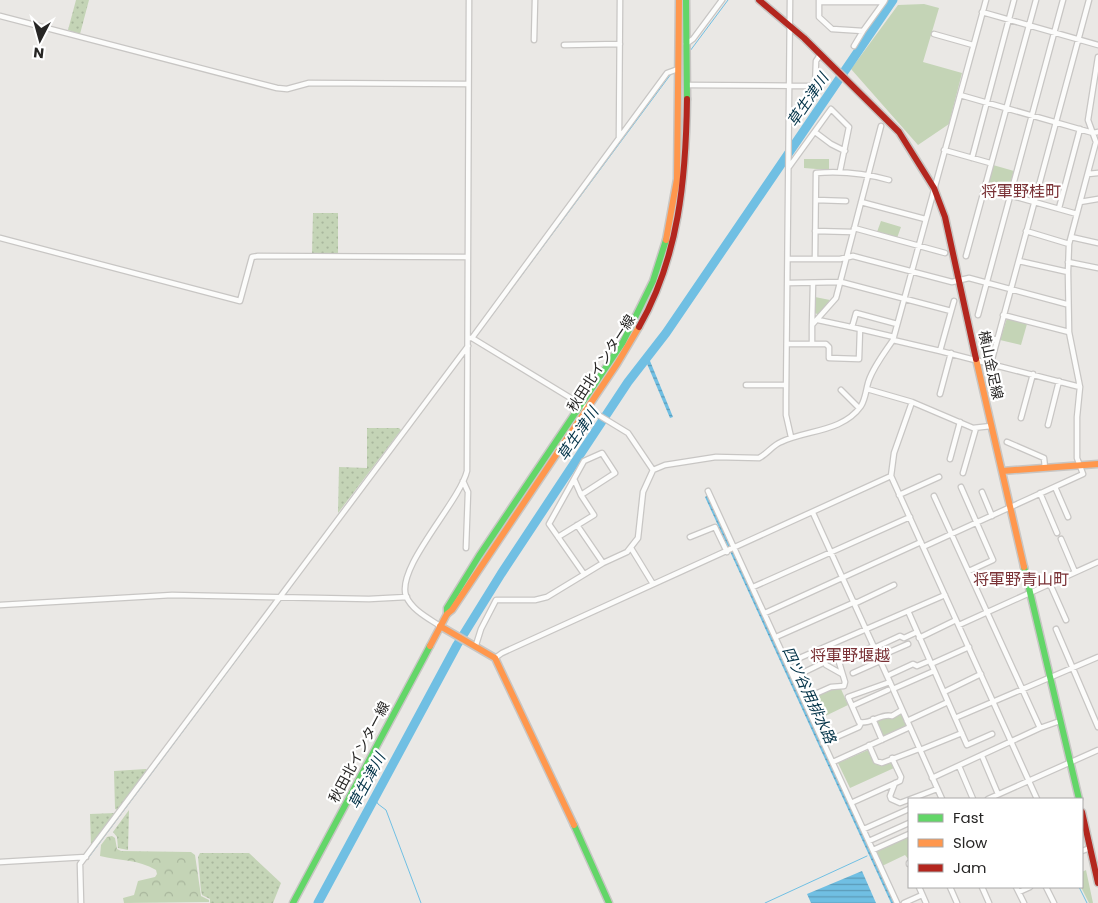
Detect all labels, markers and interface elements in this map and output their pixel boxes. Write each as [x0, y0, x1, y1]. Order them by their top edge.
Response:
north arrow [15, 15, 65, 65]
text: N [32, 42, 45, 63]
water label: 草生津川 [782, 67, 834, 130]
district label: 将軍野桂町 [981, 180, 1061, 203]
street label: 秋田北インター線 [562, 311, 640, 415]
street label: 横山金足線 [974, 329, 1008, 401]
water label: 草生津川 [552, 401, 604, 464]
district label: 将軍野青山町 [973, 568, 1069, 591]
water label: 四ツ谷用排水路 [778, 643, 842, 749]
district label: 将軍野堰越 [810, 644, 890, 667]
street label: 秋田北インター線 [324, 698, 394, 806]
water label: 草生津川 [343, 748, 391, 812]
legend [908, 798, 1083, 888]
text: Fast [953, 807, 984, 828]
text: Slow [953, 832, 988, 853]
text: Jam [953, 857, 987, 878]

